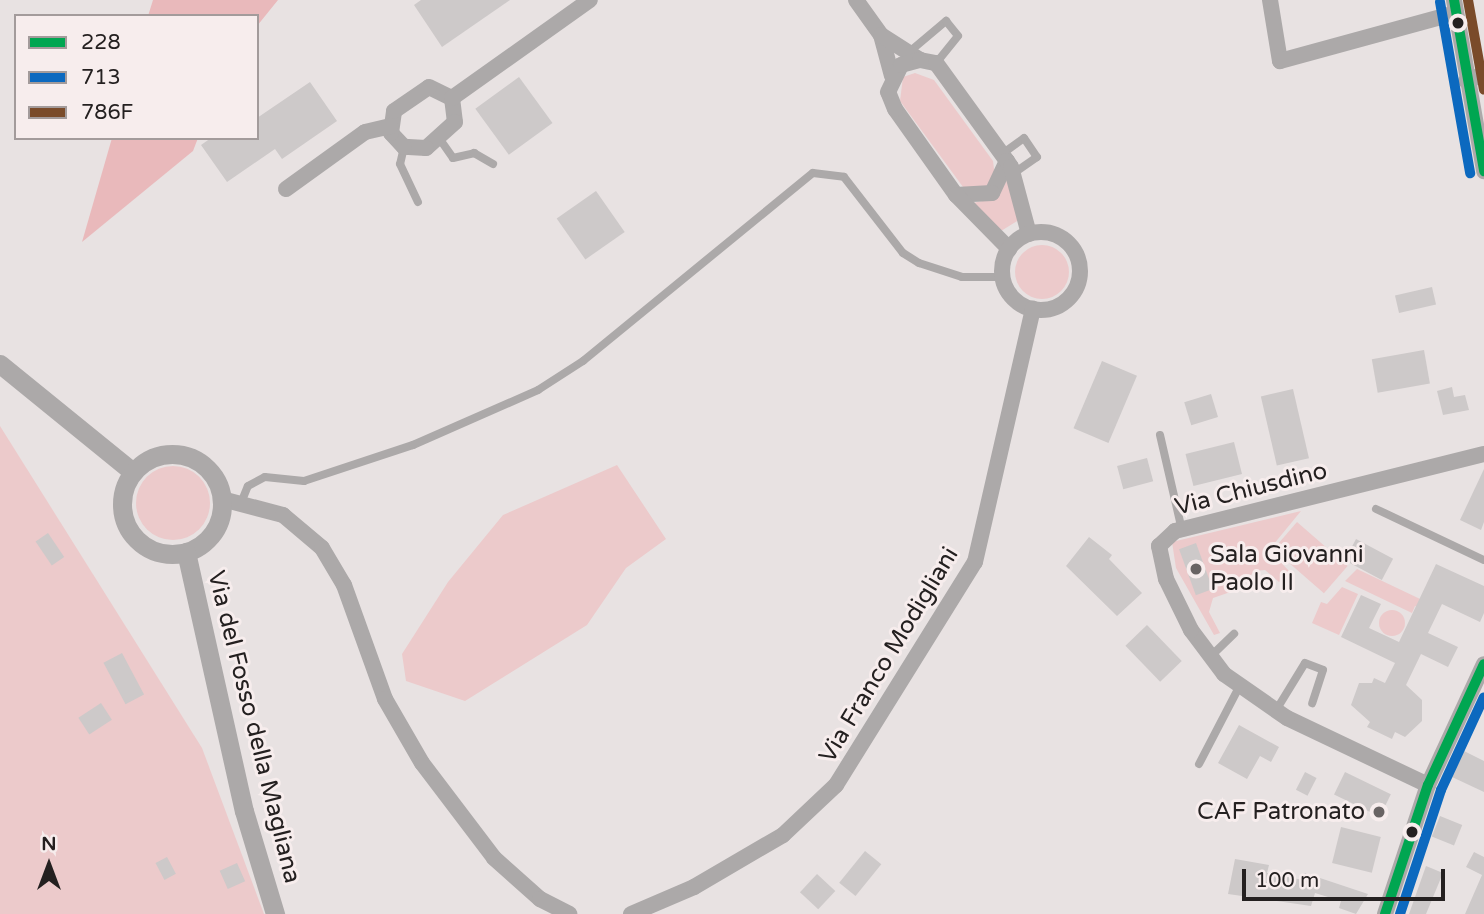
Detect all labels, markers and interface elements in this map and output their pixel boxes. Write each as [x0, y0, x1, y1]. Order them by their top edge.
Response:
legend [14, 14, 259, 140]
unlabelled marker [1451, 16, 1465, 30]
text: 228 [81, 30, 121, 55]
text: 713 [81, 65, 121, 90]
text: 786F [81, 100, 133, 125]
street label: Via Chiusdino [1172, 456, 1330, 522]
place label: Sala Giovanni Paolo II [1210, 541, 1364, 597]
street label: Via Franco Modigliani [813, 542, 965, 768]
marker: Sala Giovanni Paolo II [1188, 561, 1204, 577]
street label: Via del Fosso della Magliana [201, 568, 307, 886]
place label: CAF Patronato [1197, 798, 1365, 826]
marker: CAF Patronato [1371, 804, 1387, 820]
unlabelled marker [1405, 825, 1419, 839]
north arrow [14, 830, 84, 900]
text: N [41, 833, 57, 855]
scale bar [1246, 855, 1449, 899]
text: 100 m [1255, 868, 1319, 893]

